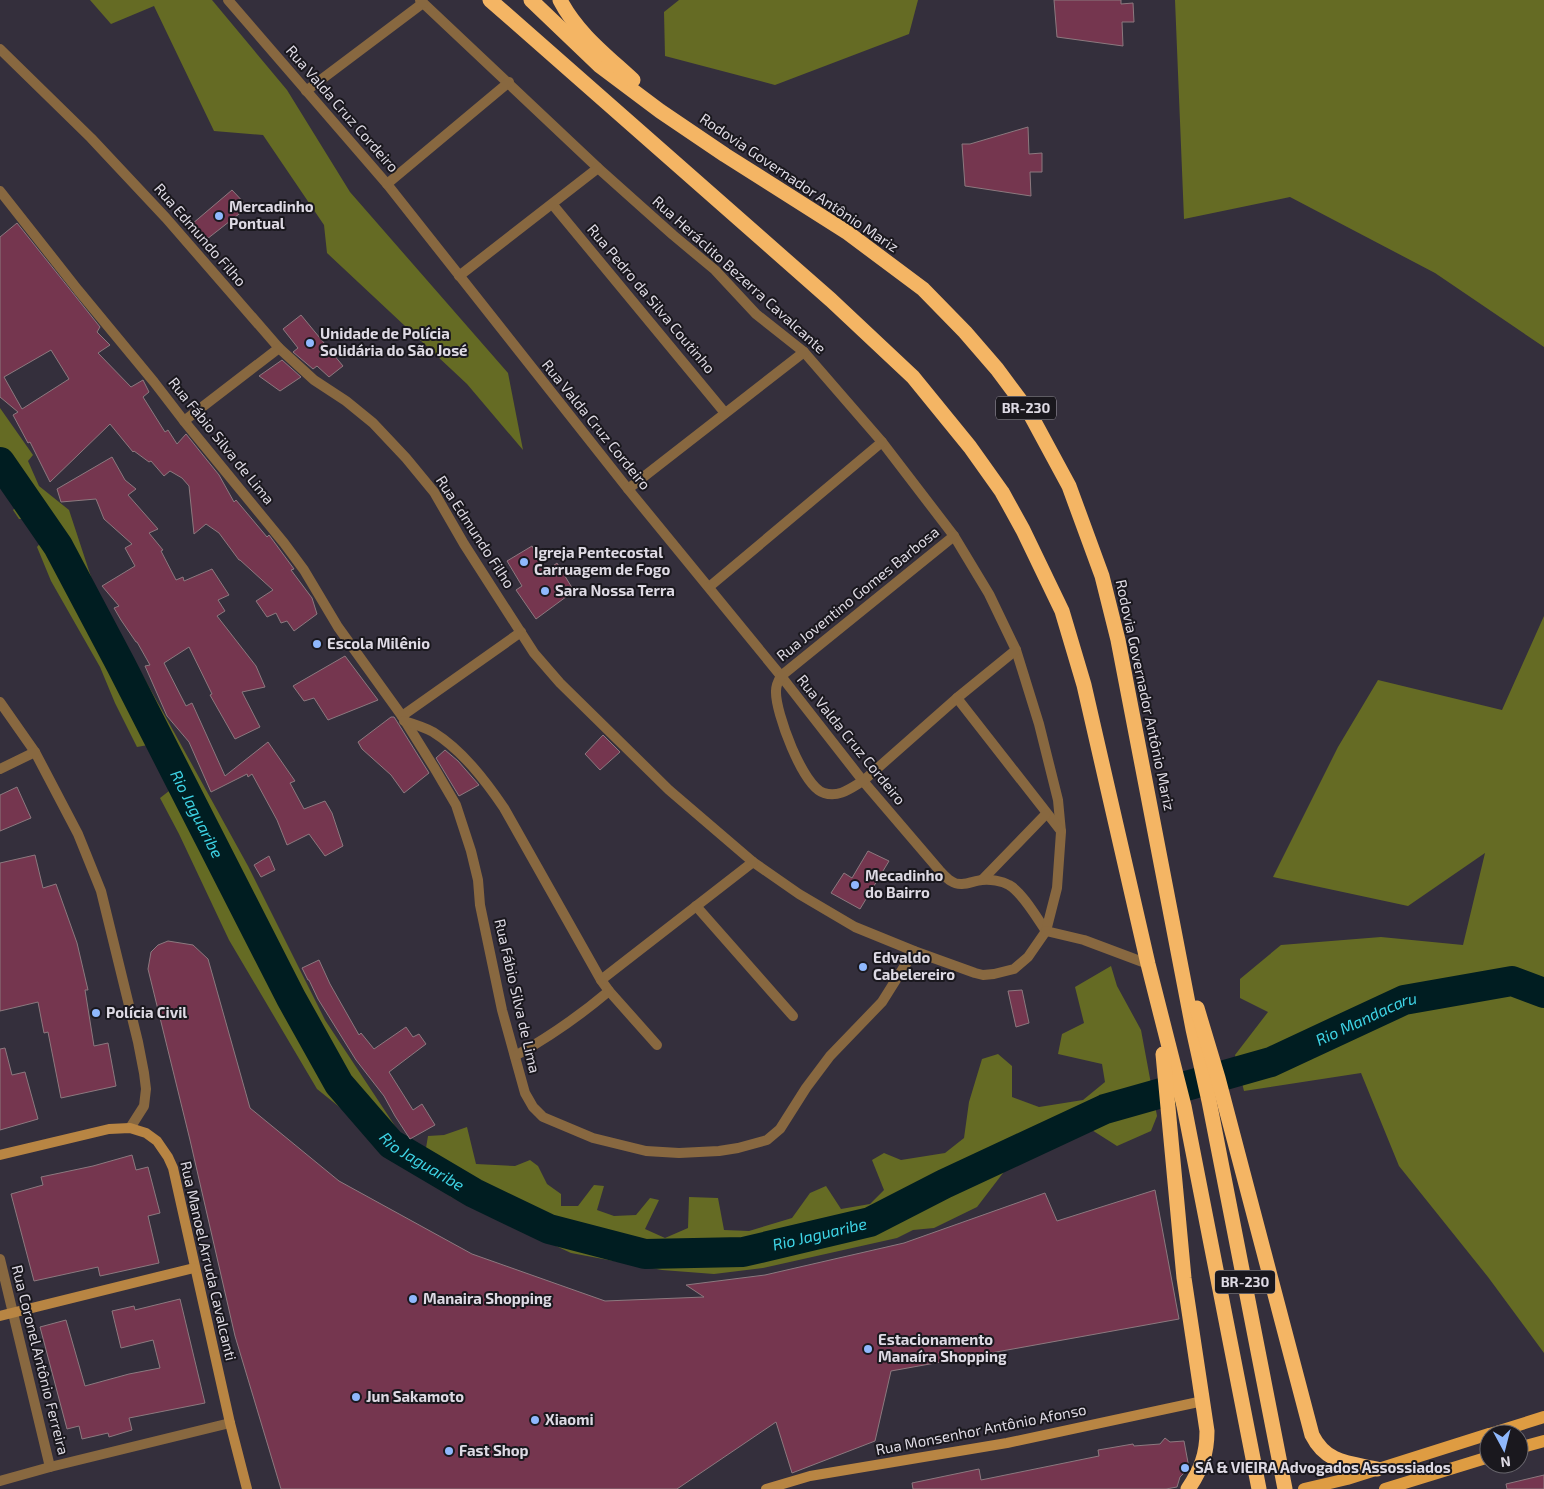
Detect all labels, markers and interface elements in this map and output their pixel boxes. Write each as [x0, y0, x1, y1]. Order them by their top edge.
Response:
street label: Rua Valda Cruz Cordeiro [283, 41, 403, 176]
street label: Rodovia Governador Antônio Mariz [697, 109, 902, 256]
street label: Rua Edmundo Filho [151, 179, 250, 290]
street label: Rua Heráclito Bezerra Cavalcante [649, 192, 830, 357]
place label: Mercadinho Pontual [229, 197, 314, 232]
marker: Mercadinho Pontual [213, 210, 225, 222]
street label: Rua Pedro da Silva Coutinho [584, 220, 720, 377]
place label: Unidade de Polícia Solidária do São José [320, 324, 468, 359]
marker: Unidade de Polícia Solidária do São José [304, 337, 316, 349]
street label: Rua Valda Cruz Cordeiro [539, 356, 655, 493]
street label: Rua Fábio Silva de Lima [165, 373, 278, 507]
road number: BR-230 [996, 396, 1056, 419]
street label: Rua Edmundo Filho [433, 472, 519, 591]
street label: Rua Joventino Gomes Barbosa [772, 522, 942, 664]
place label: Igreja Pentecostal Carruagem de Fogo [534, 543, 670, 578]
marker: Igreja Pentecostal Carruagem de Fogo [518, 556, 530, 568]
street label: Rodovia Governador Antônio Mariz [1113, 578, 1179, 812]
place label: Sara Nossa Terra [555, 581, 675, 599]
marker: Sara Nossa Terra [539, 585, 551, 597]
place label: Escola Milênio [327, 634, 430, 652]
marker: Escola Milênio [311, 638, 323, 650]
street label: Rua Valda Cruz Cordeiro [794, 671, 910, 808]
water label: Rio Jaguaribe [167, 767, 228, 861]
place label: Mecadinho do Bairro [865, 866, 943, 901]
marker: Mecadinho do Bairro [849, 879, 861, 891]
street label: Rua Fábio Silva de Lima [491, 917, 545, 1075]
place label: Edvaldo Cabelereiro [873, 948, 955, 983]
marker: Edvaldo Cabelereiro [857, 961, 869, 973]
water label: Rio Mandacaru [1312, 988, 1418, 1049]
place label: Polícia Civil [106, 1003, 187, 1021]
marker: Polícia Civil [90, 1007, 102, 1019]
water label: Rio Jaguaribe [376, 1128, 468, 1194]
street label: Rua Manoel Arruda Cavalcanti [177, 1159, 241, 1362]
water label: Rio Jaguaribe [770, 1213, 869, 1254]
street label: Rua Coronel Antônio Ferreira [9, 1263, 73, 1457]
road number: BR-230 [1215, 1270, 1275, 1294]
place label: Manaira Shopping [423, 1289, 552, 1307]
marker: Manaira Shopping [407, 1293, 419, 1305]
place label: Estacionamento Manaíra Shopping [878, 1330, 1007, 1365]
marker: Estacionamento Manaíra Shopping [862, 1343, 874, 1355]
place label: Jun Sakamoto [366, 1387, 464, 1405]
marker: Jun Sakamoto [350, 1391, 362, 1403]
street label: Rua Monsenhor Antônio Afonso [874, 1400, 1088, 1458]
place label: Xiaomi [545, 1410, 594, 1428]
marker: Xiaomi [529, 1414, 541, 1426]
north arrow [1479, 1424, 1529, 1474]
place label: Fast Shop [459, 1441, 529, 1459]
marker: Fast Shop [443, 1445, 455, 1457]
text: N [1500, 1453, 1512, 1471]
place label: SÁ & VIEIRA Advogados Assossiados [1195, 1458, 1451, 1476]
marker: SÁ & VIEIRA Advogados Assossiados [1179, 1462, 1191, 1474]

